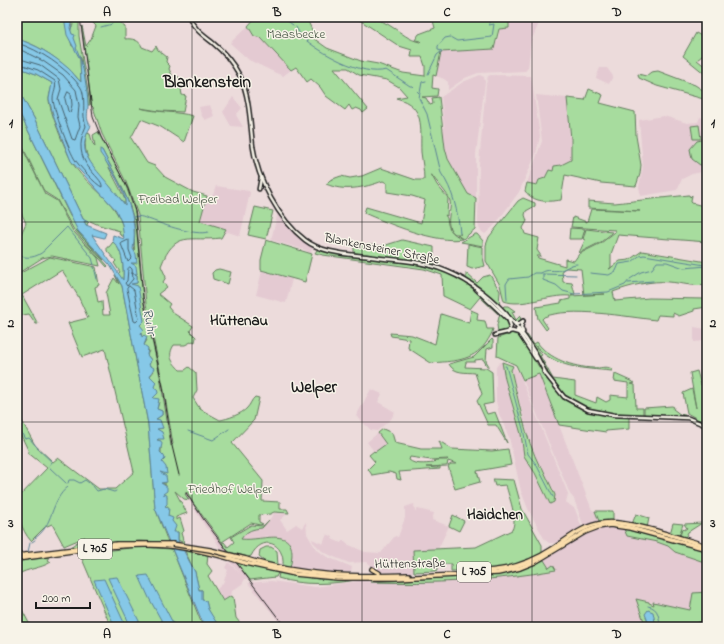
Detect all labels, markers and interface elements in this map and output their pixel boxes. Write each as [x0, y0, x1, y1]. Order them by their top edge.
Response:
text: A [103, 3, 111, 22]
text: B [272, 3, 282, 22]
text: C [443, 3, 451, 22]
text: D [611, 3, 622, 22]
park label: Maasbecke [267, 25, 325, 44]
district label: Blankenstein [162, 70, 251, 95]
text: 1 [9, 114, 14, 133]
text: 1 [711, 114, 716, 133]
park label: Freibad Welper [137, 190, 218, 209]
street label: Blankensteiner Straße [322, 228, 441, 269]
water label: Ruhr [136, 307, 162, 339]
district label: Hüttenau [210, 310, 268, 332]
text: 2 [7, 314, 15, 333]
text: 2 [709, 314, 717, 333]
district label: Welper [291, 375, 338, 400]
park label: Friedhof Welper [187, 480, 273, 499]
district label: Haidchen [467, 504, 524, 526]
text: 3 [7, 514, 14, 533]
text: 3 [709, 514, 716, 533]
road number: L 705 [78, 539, 112, 559]
street label: Hüttenstraße [375, 554, 446, 574]
road number: L 705 [457, 562, 491, 582]
scale bar [36, 584, 90, 610]
text: 200 m [42, 590, 71, 608]
text: A [103, 625, 111, 644]
text: B [272, 625, 282, 644]
text: C [443, 625, 451, 644]
text: D [611, 625, 622, 644]

